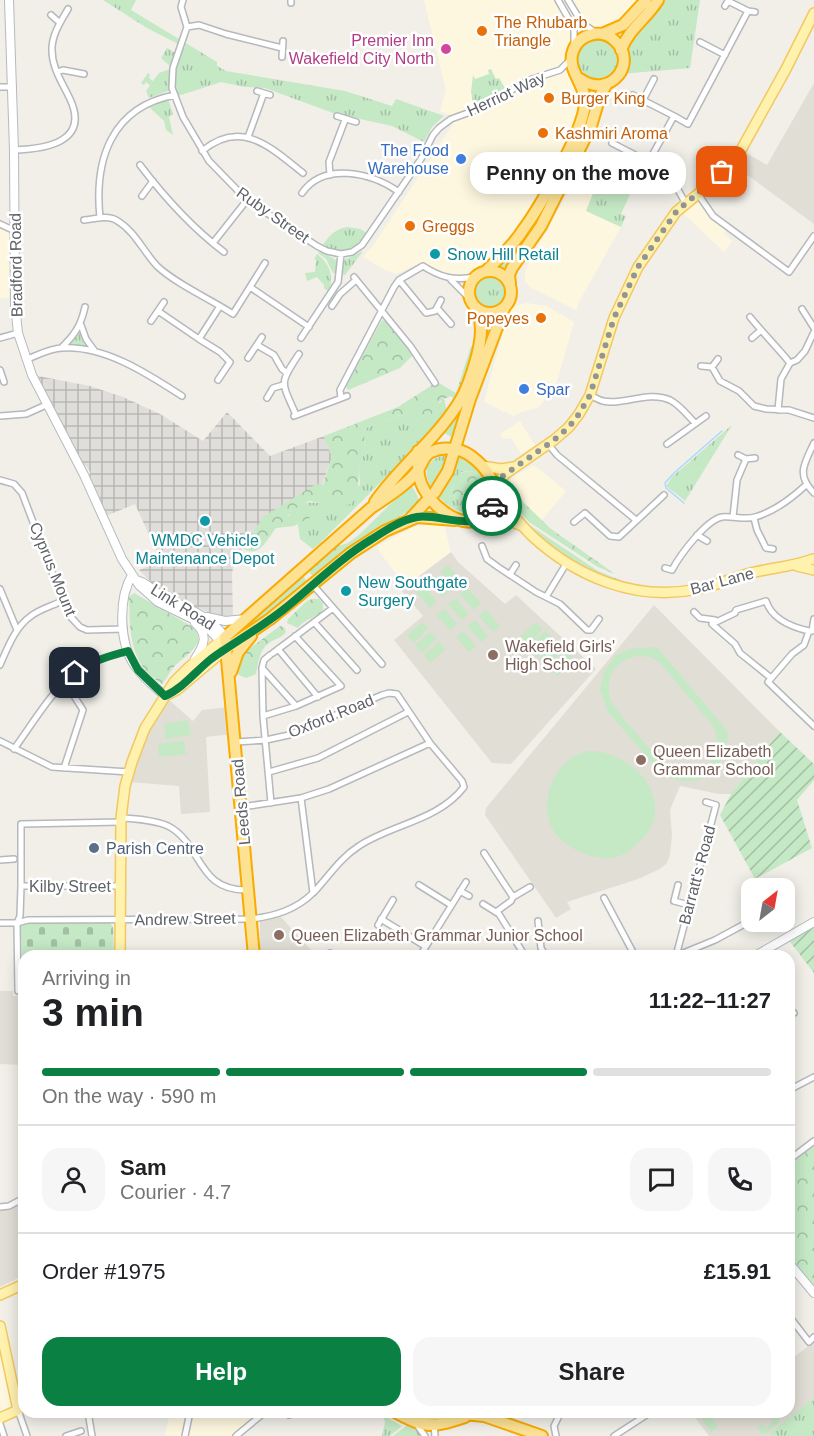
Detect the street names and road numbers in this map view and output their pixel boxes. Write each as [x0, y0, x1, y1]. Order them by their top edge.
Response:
street label: Herriot Way [464, 69, 548, 119]
street label: Ruby Street [234, 184, 313, 247]
street label: Bradford Road [7, 213, 25, 317]
street label: Cyprus Mount [26, 520, 80, 619]
street label: Bar Lane [688, 564, 756, 598]
street label: Link Road [148, 581, 218, 633]
street label: Oxford Road [286, 691, 376, 741]
street label: Leeds Road [229, 758, 253, 846]
street label: Barratt's Road [676, 824, 718, 926]
street label: Kilby Street [29, 878, 111, 895]
street label: Andrew Street [134, 910, 236, 928]

